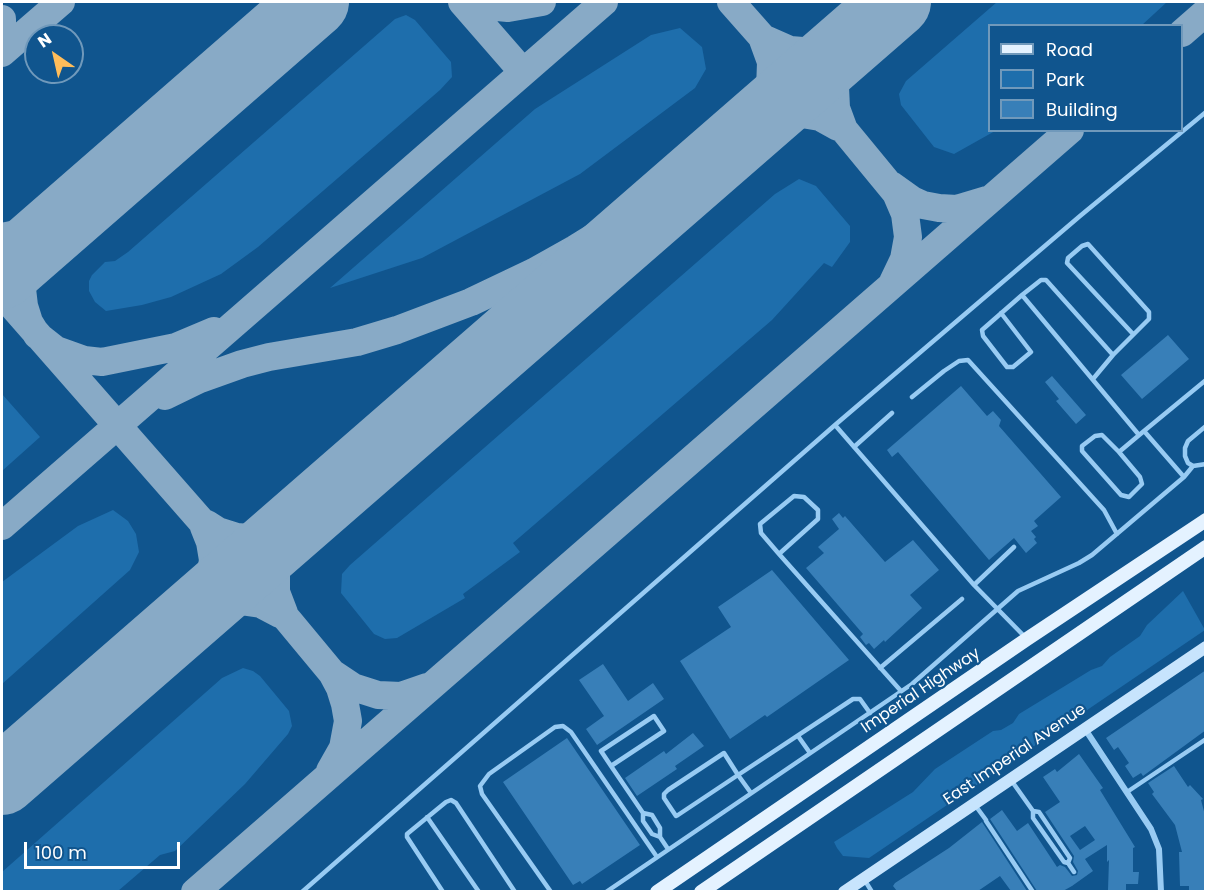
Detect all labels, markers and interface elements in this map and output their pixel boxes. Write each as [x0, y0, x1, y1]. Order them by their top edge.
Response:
north arrow [24, 24, 84, 84]
legend [988, 24, 1183, 132]
text: N [33, 27, 56, 53]
text: Road [1046, 37, 1093, 62]
text: Park [1046, 67, 1085, 92]
text: Building [1046, 97, 1118, 122]
street label: Imperial Highway [858, 644, 984, 738]
street label: East Imperial Avenue [940, 700, 1090, 810]
scale bar [27, 830, 183, 868]
text: 100 m [35, 840, 87, 865]

